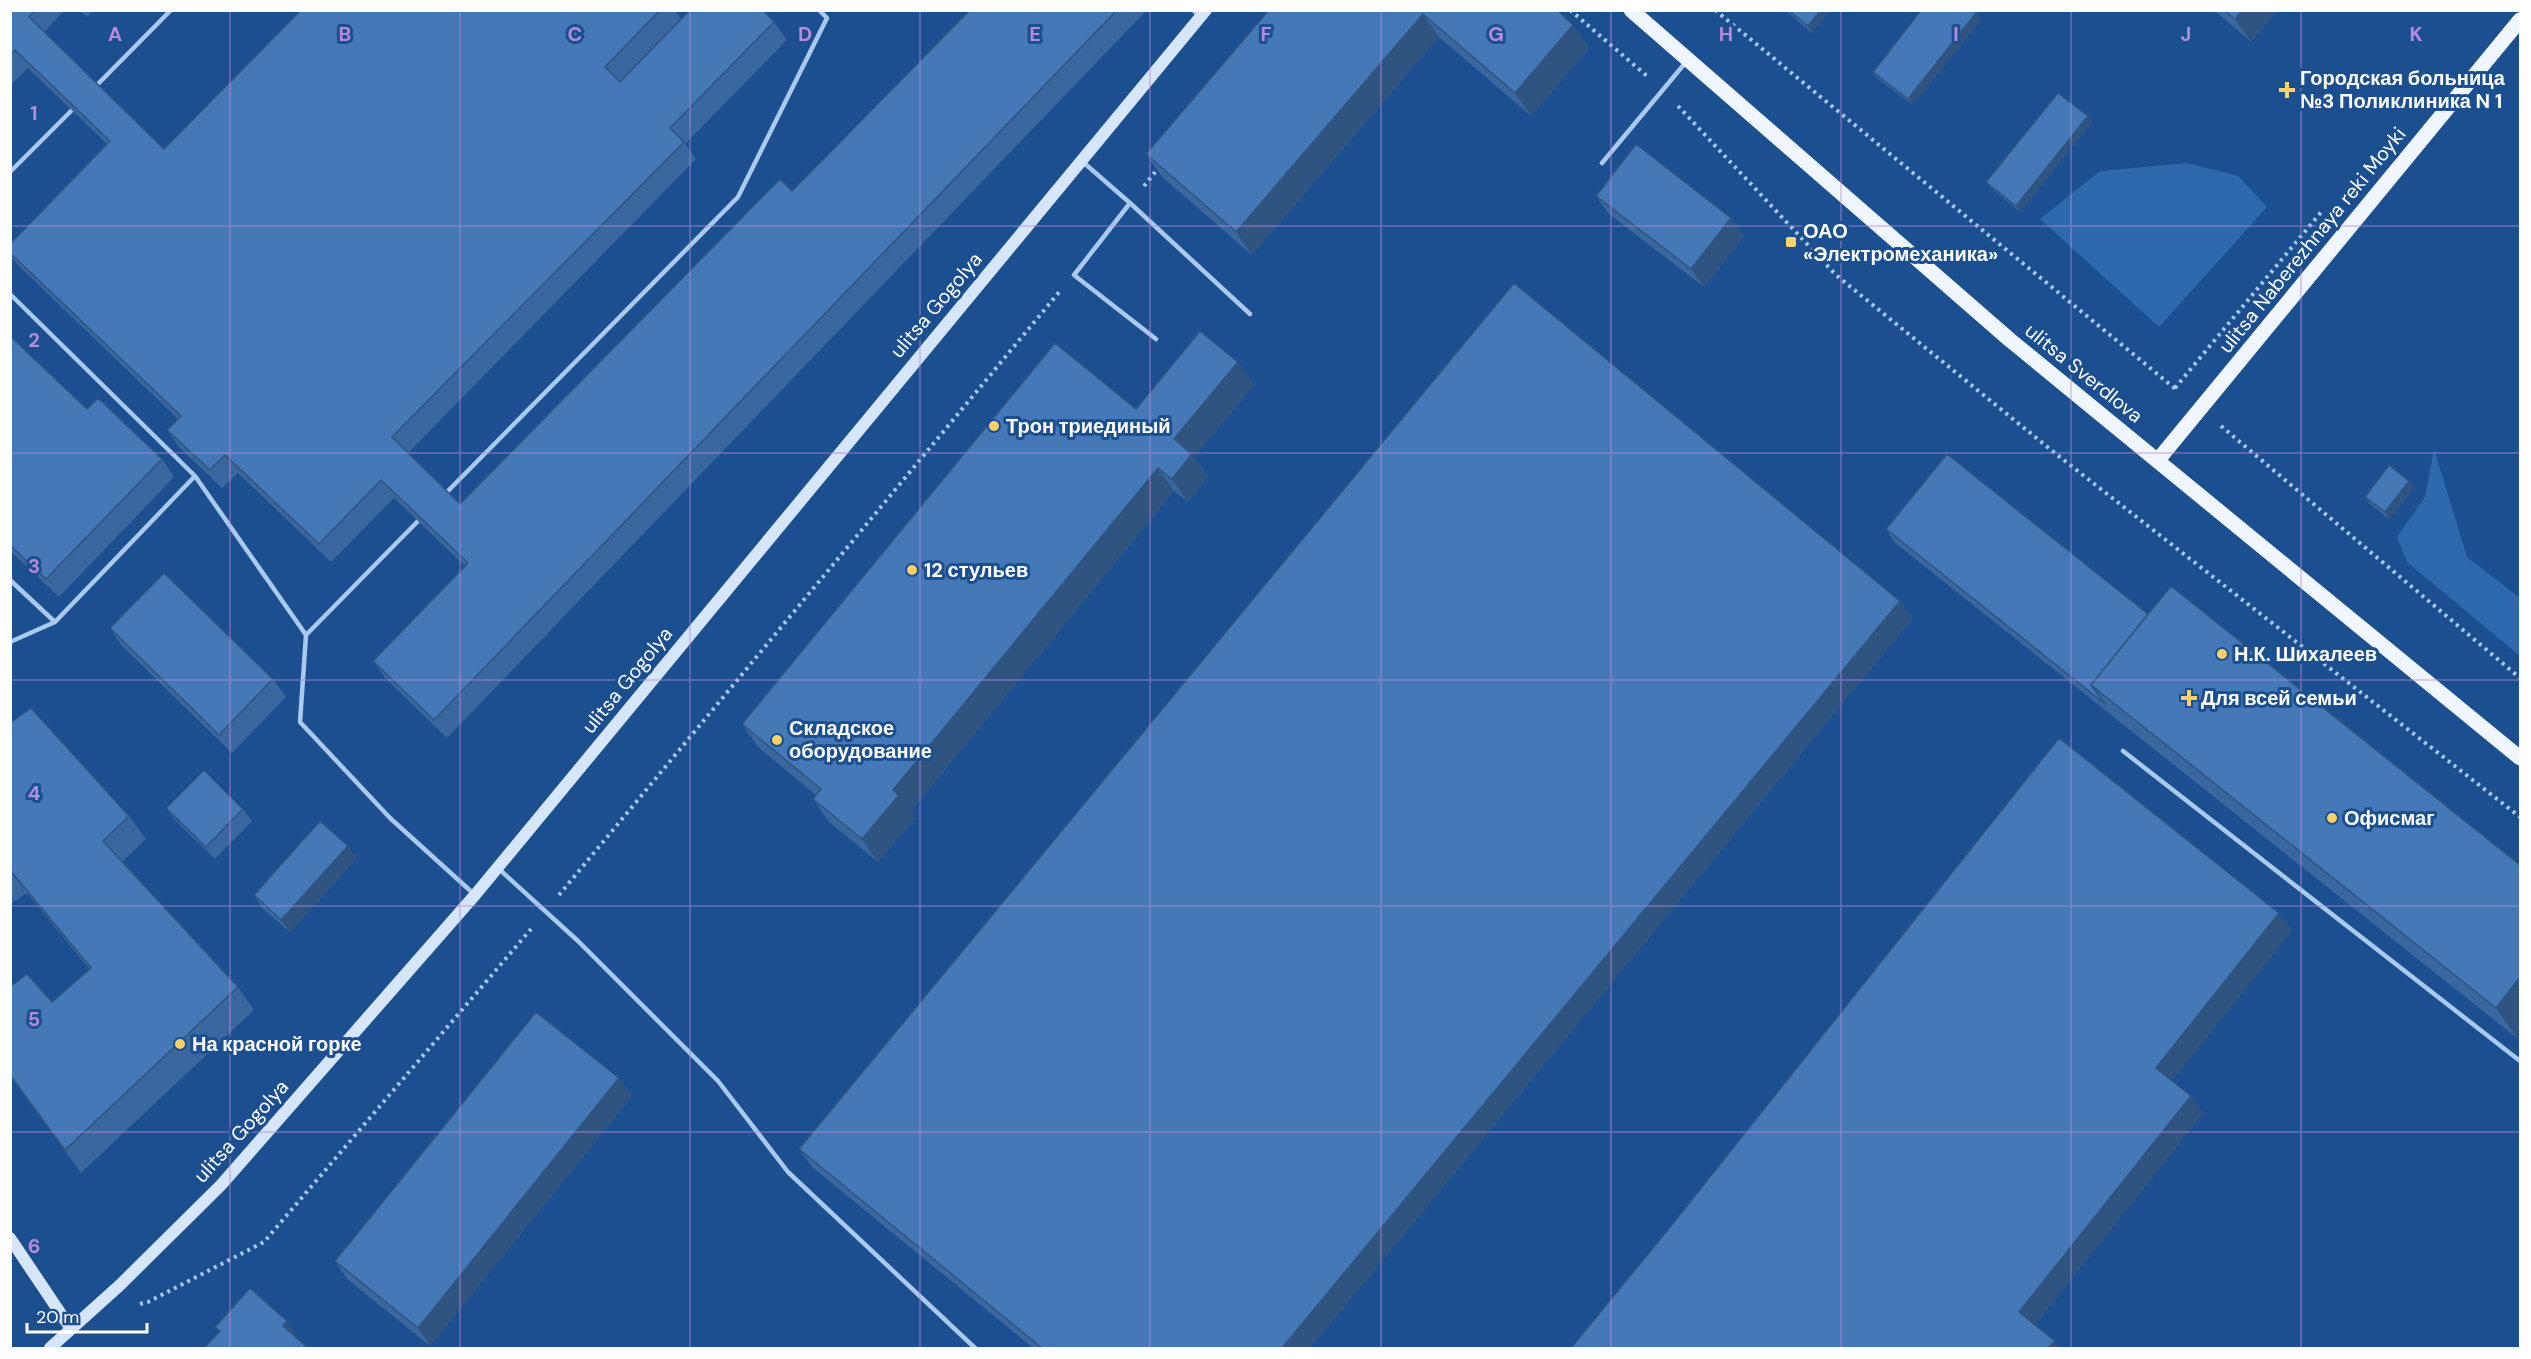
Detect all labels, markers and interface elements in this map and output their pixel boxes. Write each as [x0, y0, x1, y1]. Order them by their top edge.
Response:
text: A [108, 21, 122, 47]
text: B [339, 21, 351, 47]
text: C [568, 21, 582, 47]
text: D [798, 21, 812, 47]
text: E [1029, 21, 1041, 47]
text: F [1260, 21, 1272, 47]
text: G [1488, 21, 1504, 47]
text: H [1719, 21, 1733, 47]
text: I [1953, 21, 1959, 47]
text: J [2181, 21, 2191, 47]
text: K [2409, 21, 2423, 47]
place label: Городская больница №3 Поликлиника N 1 [2300, 65, 2506, 114]
marker: Городская больница №3 Поликлиника N 1 [2278, 81, 2296, 99]
text: 1 [30, 100, 38, 126]
street label: ulitsa Naberezhnaya reki Moyki [2213, 122, 2411, 358]
place label: ОАО «Электромеханика» [1803, 218, 1998, 267]
marker: ОАО «Электромеханика» [1784, 235, 1798, 249]
street label: ulitsa Gogolya [884, 247, 988, 363]
street label: ulitsa Sverdlova [2020, 318, 2148, 428]
text: 2 [28, 327, 40, 353]
place label: Трон триединый [1006, 413, 1171, 439]
marker: Трон триединый [987, 419, 1001, 433]
text: 3 [28, 553, 40, 579]
place label: 12 стульев [924, 557, 1028, 583]
marker: 12 стульев [905, 563, 919, 577]
street label: ulitsa Gogolya [576, 621, 678, 739]
place label: Н.К. Шихалеев [2234, 641, 2377, 667]
marker: Н.К. Шихалеев [2215, 647, 2229, 661]
place label: Для всей семьи [2201, 685, 2357, 711]
marker: Для всей семьи [2182, 691, 2196, 705]
place label: Складское оборудование [789, 715, 932, 764]
marker: Складское оборудование [770, 733, 784, 747]
text: 4 [28, 780, 41, 806]
place label: Офисмаг [2344, 805, 2434, 831]
marker: Офисмаг [2325, 811, 2339, 825]
text: 5 [28, 1006, 40, 1032]
place label: На красной горке [192, 1031, 362, 1057]
marker: На красной горке [173, 1037, 187, 1051]
street label: ulitsa Gogolya [188, 1074, 294, 1188]
text: 6 [28, 1233, 40, 1259]
scale bar [27, 1296, 147, 1334]
text: 20 m [36, 1305, 79, 1329]

